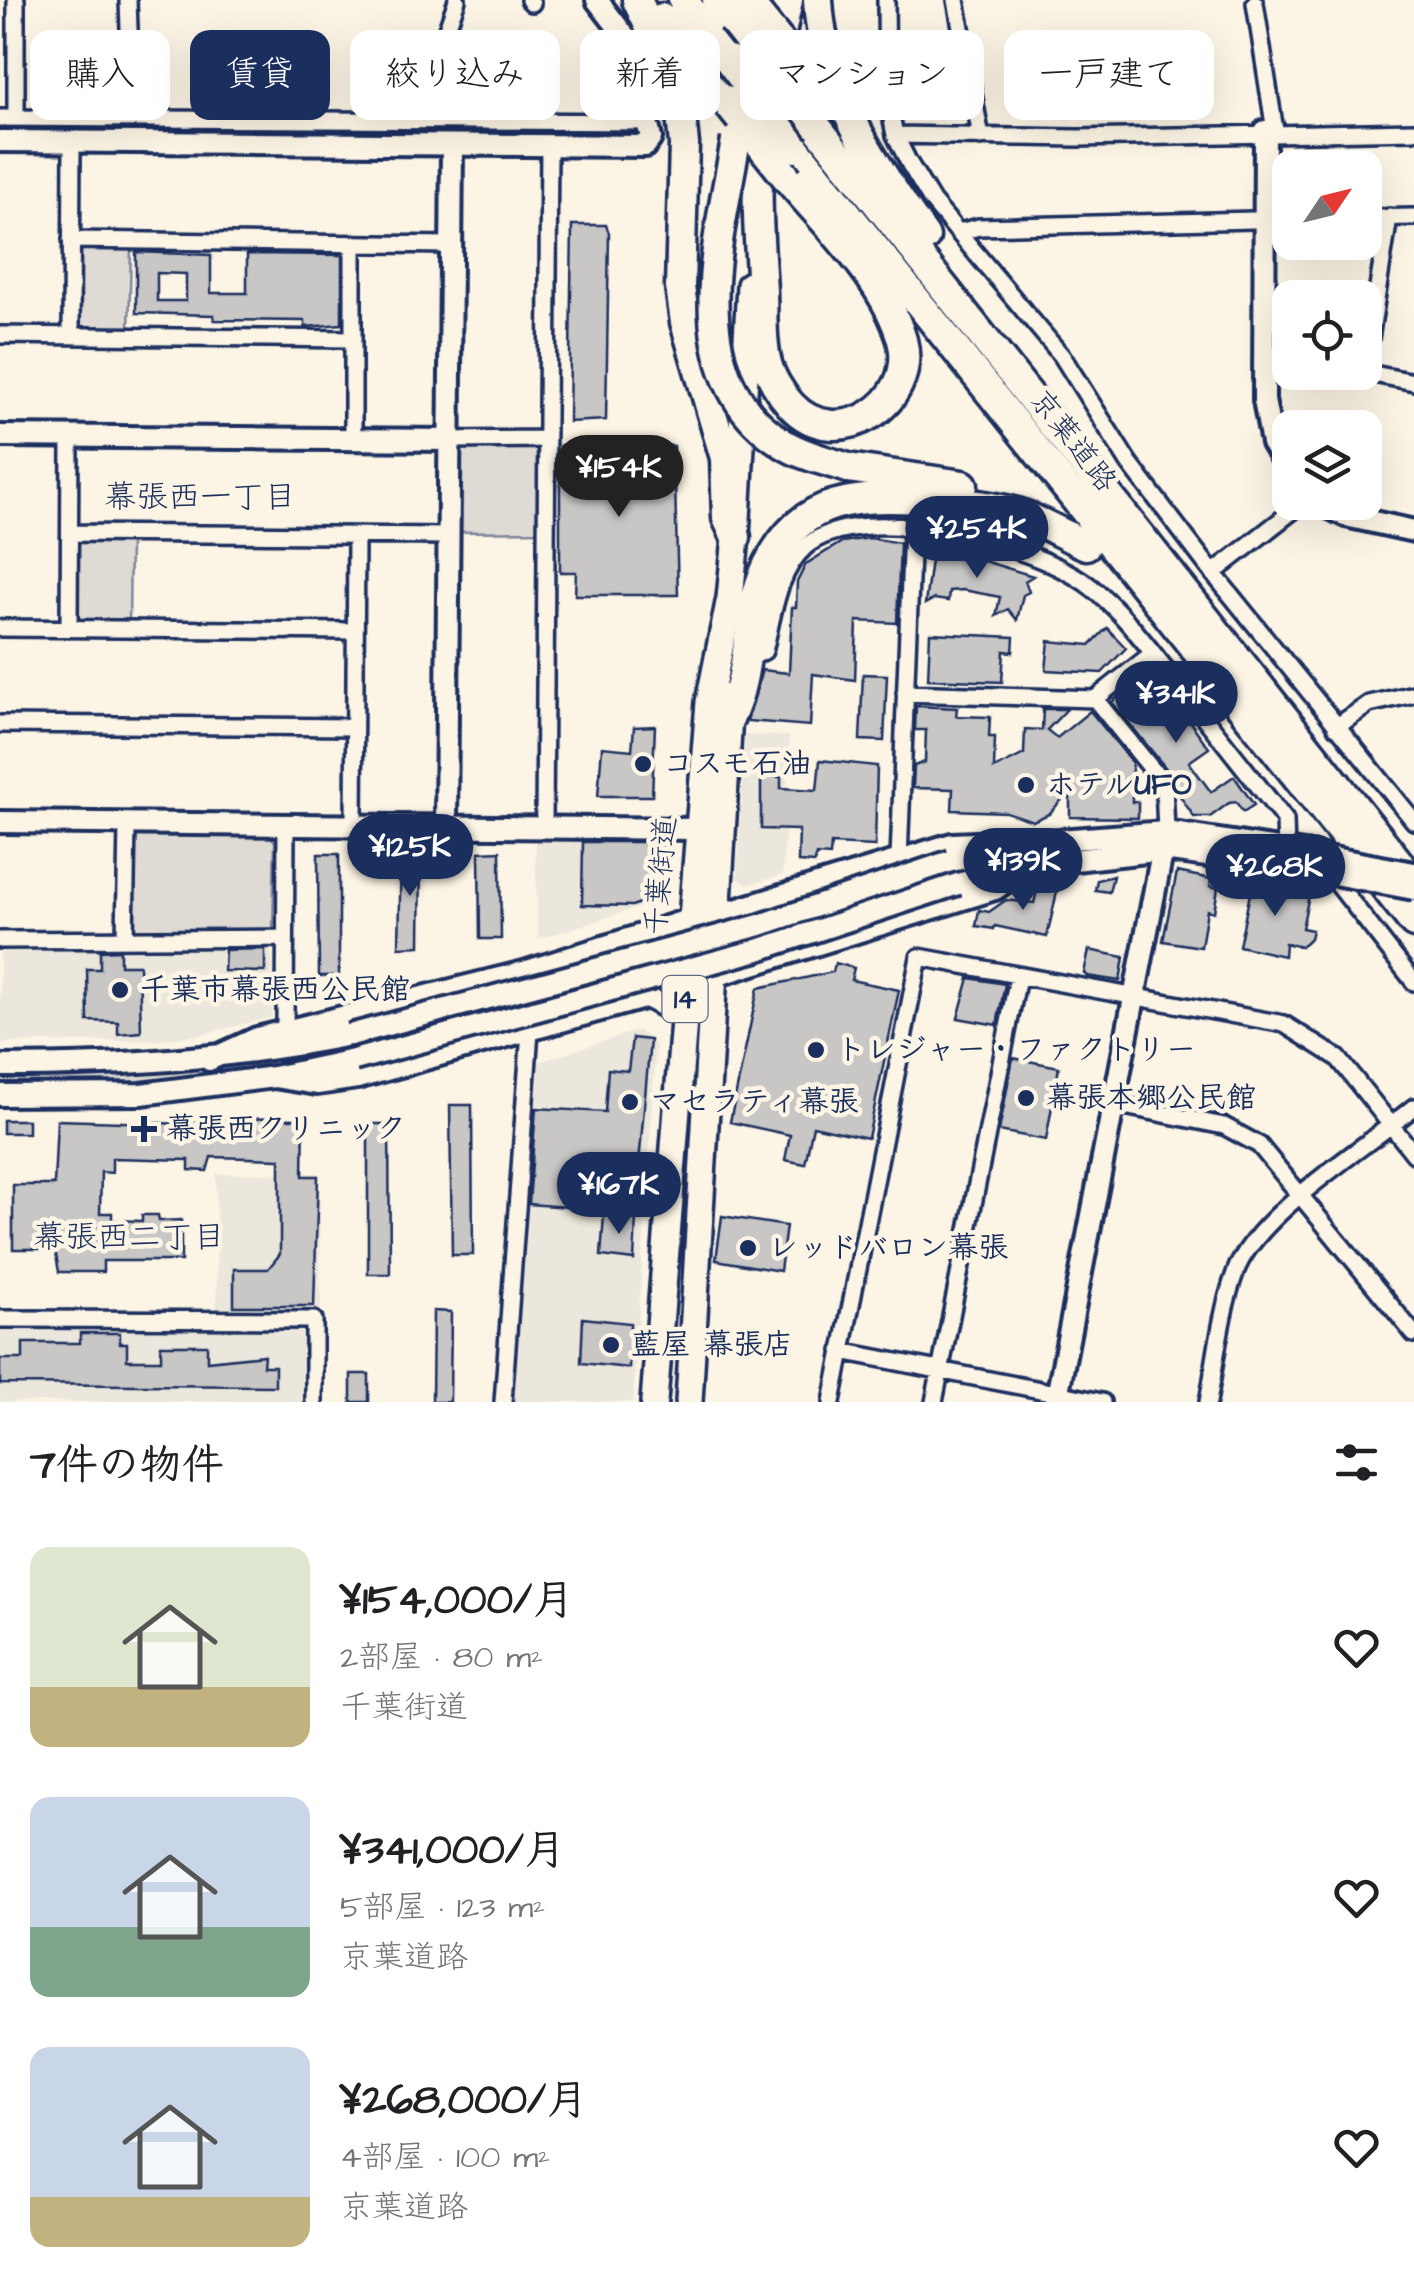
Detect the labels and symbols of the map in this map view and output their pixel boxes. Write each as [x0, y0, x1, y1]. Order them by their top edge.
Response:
north arrow [1272, 150, 1382, 260]
street label: 京葉道路 [1020, 381, 1126, 501]
pin: ¥154K [549, 435, 689, 520]
district label: 幕張西一丁目 [104, 475, 296, 520]
pin: ¥254K [907, 496, 1047, 581]
pin: ¥341K [1106, 661, 1246, 746]
place label: コスモ石油 [663, 743, 812, 785]
marker: コスモ石油 [632, 753, 654, 775]
place label: ホテルUFO [1046, 764, 1192, 806]
marker: ホテルUFO [1015, 774, 1037, 796]
pin: ¥125K [340, 814, 480, 899]
street label: 千葉街道 [635, 814, 687, 938]
pin: ¥139K [953, 828, 1093, 913]
pin: ¥268K [1205, 834, 1345, 919]
place label: 千葉市幕張西公民館 [140, 969, 410, 1011]
road number: 14 [662, 976, 708, 1022]
marker: 千葉市幕張西公民館 [109, 979, 131, 1001]
place label: トレジャー・ファクトリー [836, 1029, 1196, 1071]
marker: トレジャー・ファクトリー [805, 1039, 827, 1061]
place label: 幕張本郷公民館 [1046, 1077, 1256, 1119]
place label: マセラティ幕張 [650, 1081, 858, 1123]
marker: 幕張本郷公民館 [1015, 1087, 1037, 1109]
marker: マセラティ幕張 [619, 1091, 641, 1113]
place label: 幕張西クリニック [166, 1108, 406, 1150]
marker: 幕張西クリニック [131, 1116, 157, 1142]
pin: ¥167K [549, 1152, 689, 1237]
district label: 幕張西二丁目 [33, 1215, 225, 1260]
place label: レッドバロン幕張 [768, 1227, 1008, 1269]
marker: レッドバロン幕張 [737, 1237, 759, 1259]
place label: 藍屋 幕張店 [631, 1324, 793, 1366]
marker: 藍屋 幕張店 [600, 1334, 622, 1356]

